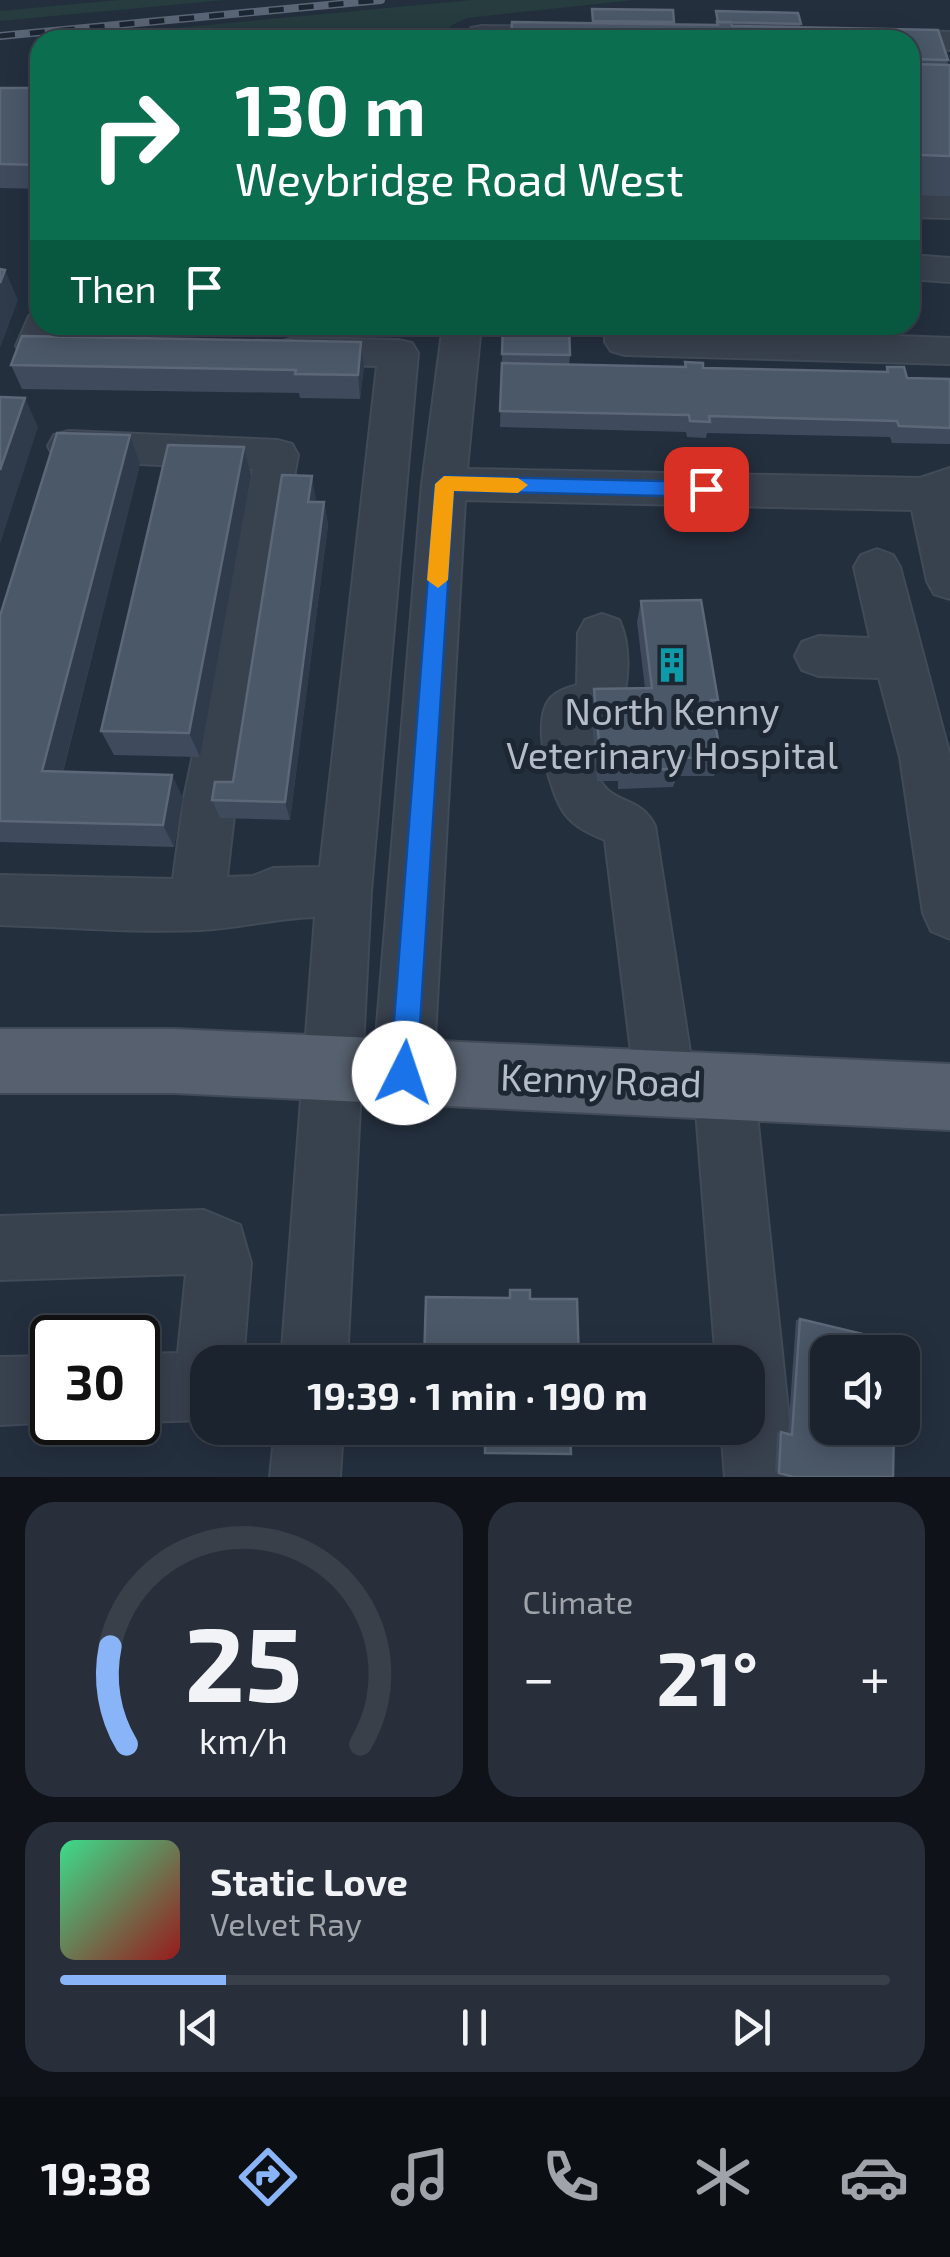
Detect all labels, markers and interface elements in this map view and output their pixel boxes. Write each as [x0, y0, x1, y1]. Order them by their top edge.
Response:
text: 130 m [235, 66, 426, 150]
icon: right [70, 70, 200, 200]
text: Weybridge Road West [235, 151, 684, 205]
icon: arrive [177, 260, 232, 315]
text: Then [70, 265, 157, 311]
pin [664, 447, 749, 532]
icon: arrive [679, 462, 734, 517]
building icon: North Kenny Veterinary Hospital [653, 646, 691, 684]
place label: North Kenny Veterinary Hospital [506, 687, 838, 777]
position arrow [352, 1021, 456, 1125]
street label: Kenny Road [499, 1052, 703, 1106]
speed limit sign: 30 [30, 1315, 160, 1445]
map controls [810, 1335, 920, 1445]
button: sound [810, 1335, 920, 1445]
text: 19:39 · 1 min · 190 m [307, 1372, 648, 1418]
text: Climate [523, 1582, 633, 1620]
text: 25 [185, 1598, 303, 1723]
text: 21° [656, 1631, 758, 1721]
text: − [523, 1643, 555, 1709]
text: + [860, 1643, 890, 1709]
text: km/h [199, 1718, 288, 1761]
text: Static Love [210, 1858, 408, 1904]
text: Velvet Ray [210, 1904, 362, 1942]
icon: previous [171, 2000, 226, 2055]
icon: pause [447, 2000, 502, 2055]
icon: next [724, 2000, 779, 2055]
icon: directions [233, 2142, 303, 2212]
icon: music [385, 2142, 455, 2212]
icon: phone [536, 2142, 606, 2212]
icon: climate [688, 2142, 758, 2212]
icon: car [839, 2142, 909, 2212]
text: 19:38 [41, 2150, 152, 2204]

